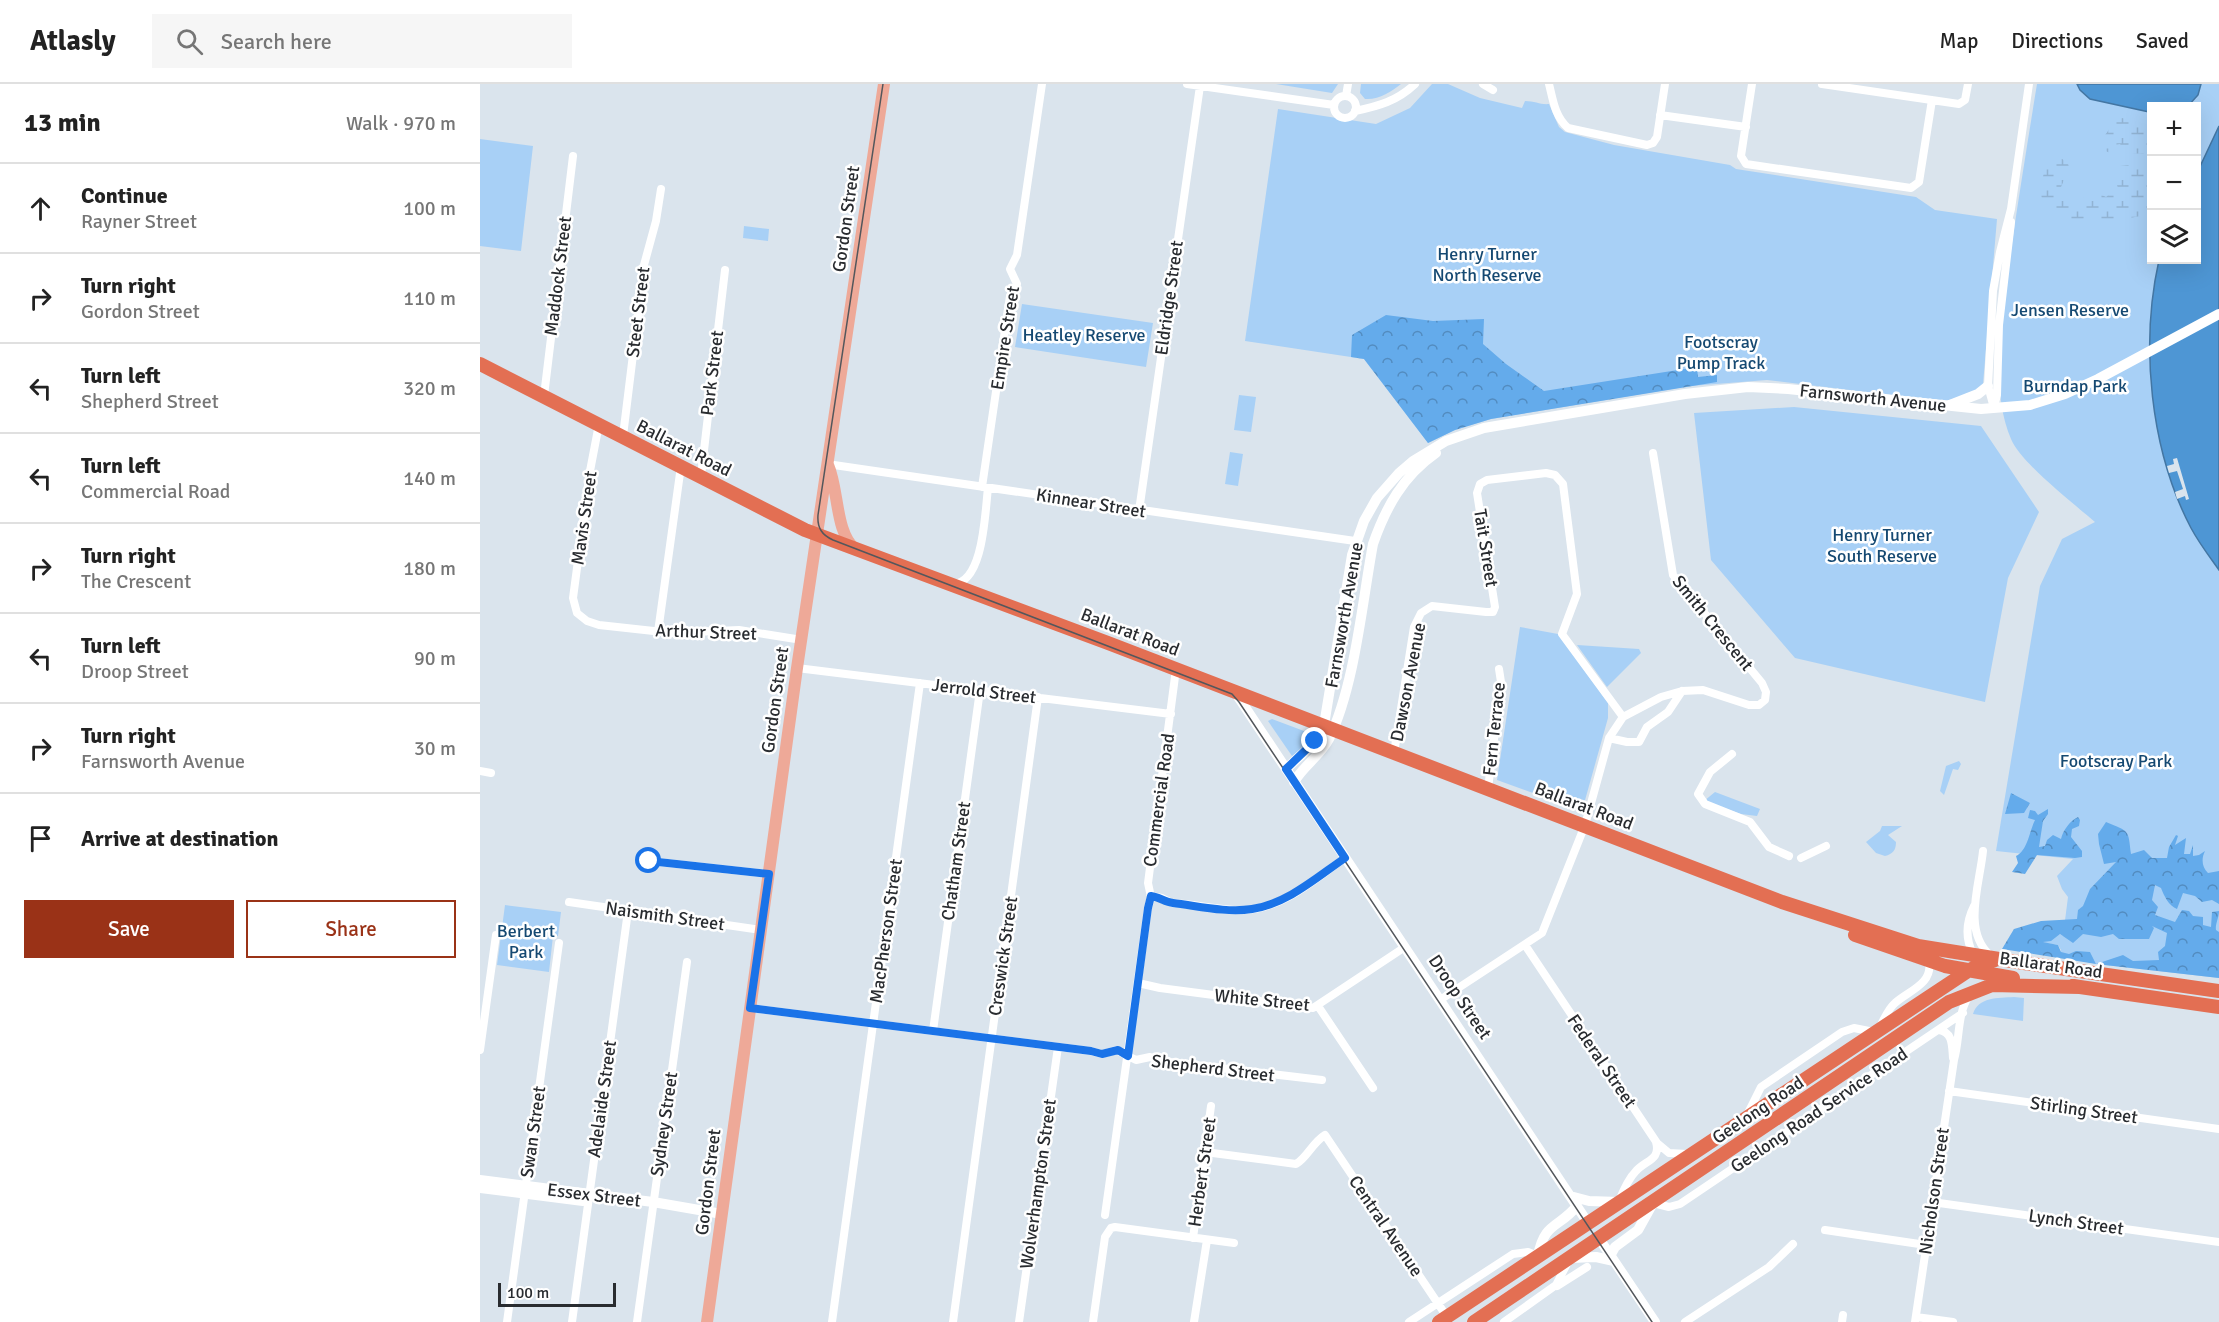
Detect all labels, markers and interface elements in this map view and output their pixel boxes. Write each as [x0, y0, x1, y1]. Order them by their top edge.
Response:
search box [152, 14, 572, 68]
text: Atlasly [30, 24, 116, 58]
icon: search [173, 25, 206, 58]
text: Search here [221, 28, 332, 55]
text: Map [1940, 28, 1978, 54]
text: Directions [2011, 28, 2103, 54]
text: Saved [2136, 28, 2189, 54]
map controls [2147, 102, 2201, 264]
button: + [2147, 102, 2201, 156]
text: 13 min [24, 107, 101, 139]
text: Walk · 970 m [346, 111, 456, 136]
button: − [2147, 156, 2201, 210]
street label: Gordon Street [828, 164, 864, 274]
text: Continue [81, 182, 168, 209]
icon: ahead [24, 192, 57, 225]
text: 100 m [403, 196, 456, 221]
text: Rayner Street [81, 209, 197, 234]
button: layers [2147, 210, 2201, 264]
street label: Maddock Street [540, 215, 576, 337]
street label: Eldridge Street [1150, 239, 1188, 357]
park label: Henry Turner North Reserve [1432, 243, 1542, 286]
street label: Steet Street [622, 265, 654, 359]
text: Turn right [81, 272, 176, 299]
icon: right [24, 282, 57, 315]
street label: Empire Street [986, 284, 1024, 392]
text: 110 m [403, 286, 456, 311]
text: Gordon Street [81, 299, 200, 324]
park label: Jensen Reserve [2011, 299, 2129, 321]
park label: Heatley Reserve [1022, 324, 1146, 346]
street label: Park Street [696, 329, 728, 417]
park label: Footscray Pump Track [1677, 331, 1765, 374]
text: Turn left [81, 362, 161, 389]
icon: left [24, 372, 57, 405]
park label: Burndap Park [2023, 375, 2127, 397]
text: 320 m [403, 376, 456, 401]
street label: Farnsworth Avenue [1798, 379, 1948, 417]
text: Shepherd Street [81, 389, 219, 414]
street label: Ballarat Road [633, 415, 735, 481]
text: Turn left [81, 452, 161, 479]
icon: left [24, 462, 57, 495]
text: 140 m [403, 466, 456, 491]
street label: Mavis Street [566, 469, 602, 567]
text: Commercial Road [81, 479, 230, 504]
street label: Kinnear Street [1035, 483, 1147, 523]
street label: Tait Street [1469, 507, 1503, 589]
park label: Henry Turner South Reserve [1827, 524, 1937, 567]
street label: Farnsworth Avenue [1320, 540, 1368, 690]
text: Turn right [81, 542, 176, 569]
icon: right [24, 552, 57, 585]
text: 180 m [403, 556, 456, 581]
text: The Crescent [81, 569, 191, 594]
street label: Smith Crescent [1668, 571, 1758, 675]
street label: Ballarat Road [1078, 603, 1182, 661]
street label: Arthur Street [655, 619, 757, 645]
street label: Dawson Avenue [1386, 621, 1430, 743]
text: Turn left [81, 632, 161, 659]
icon: left [24, 642, 57, 675]
street label: Gordon Street [757, 645, 793, 755]
text: 90 m [414, 646, 456, 671]
text: Droop Street [81, 659, 189, 684]
street label: Jerrold Street [931, 674, 1037, 708]
street label: Fern Terrace [1478, 681, 1510, 777]
text: Turn right [81, 722, 176, 749]
route end [1301, 727, 1327, 753]
icon: right [24, 732, 57, 765]
street label: Commercial Road [1139, 732, 1179, 868]
text: 30 m [414, 736, 456, 761]
text: Farnsworth Avenue [81, 749, 245, 774]
park label: Footscray Park [2060, 750, 2172, 772]
street label: Ballarat Road [1532, 777, 1636, 835]
street label: Chatham Street [937, 800, 975, 922]
icon: arrive [24, 822, 57, 855]
text: Arrive at destination [81, 825, 278, 852]
route start [635, 847, 661, 873]
street label: MacPherson Street [865, 857, 907, 1005]
street label: Creswick Street [984, 895, 1022, 1017]
street label: Naismith Street [604, 897, 726, 935]
button: Save [24, 900, 234, 958]
button: Share [246, 900, 456, 958]
park label: Berbert Park [497, 920, 555, 963]
street label: Ballarat Road [1998, 947, 2104, 983]
street label: Droop Street [1424, 951, 1496, 1043]
street label: White Street [1213, 984, 1311, 1016]
street label: Federal Street [1563, 1010, 1641, 1112]
street label: Adelaide Street [583, 1039, 621, 1159]
street label: Geelong Road Service Road [1726, 1043, 1912, 1177]
street label: Shepherd Street [1150, 1050, 1276, 1086]
street label: Sydney Street [646, 1070, 682, 1178]
street label: Geelong Road [1708, 1071, 1808, 1149]
street label: Swan Street [516, 1085, 550, 1179]
street label: Stirling Street [2029, 1092, 2139, 1128]
street label: Wolverhampton Street [1015, 1097, 1061, 1271]
street label: Herbert Street [1183, 1116, 1221, 1228]
street label: Nicholson Street [1914, 1126, 1954, 1256]
street label: Gordon Street [691, 1128, 725, 1236]
street label: Central Avenue [1344, 1171, 1428, 1281]
street label: Essex Street [546, 1178, 642, 1212]
street label: Lynch Street [2027, 1204, 2125, 1240]
scale bar [498, 1280, 616, 1308]
text: 100 m [507, 1283, 549, 1303]

